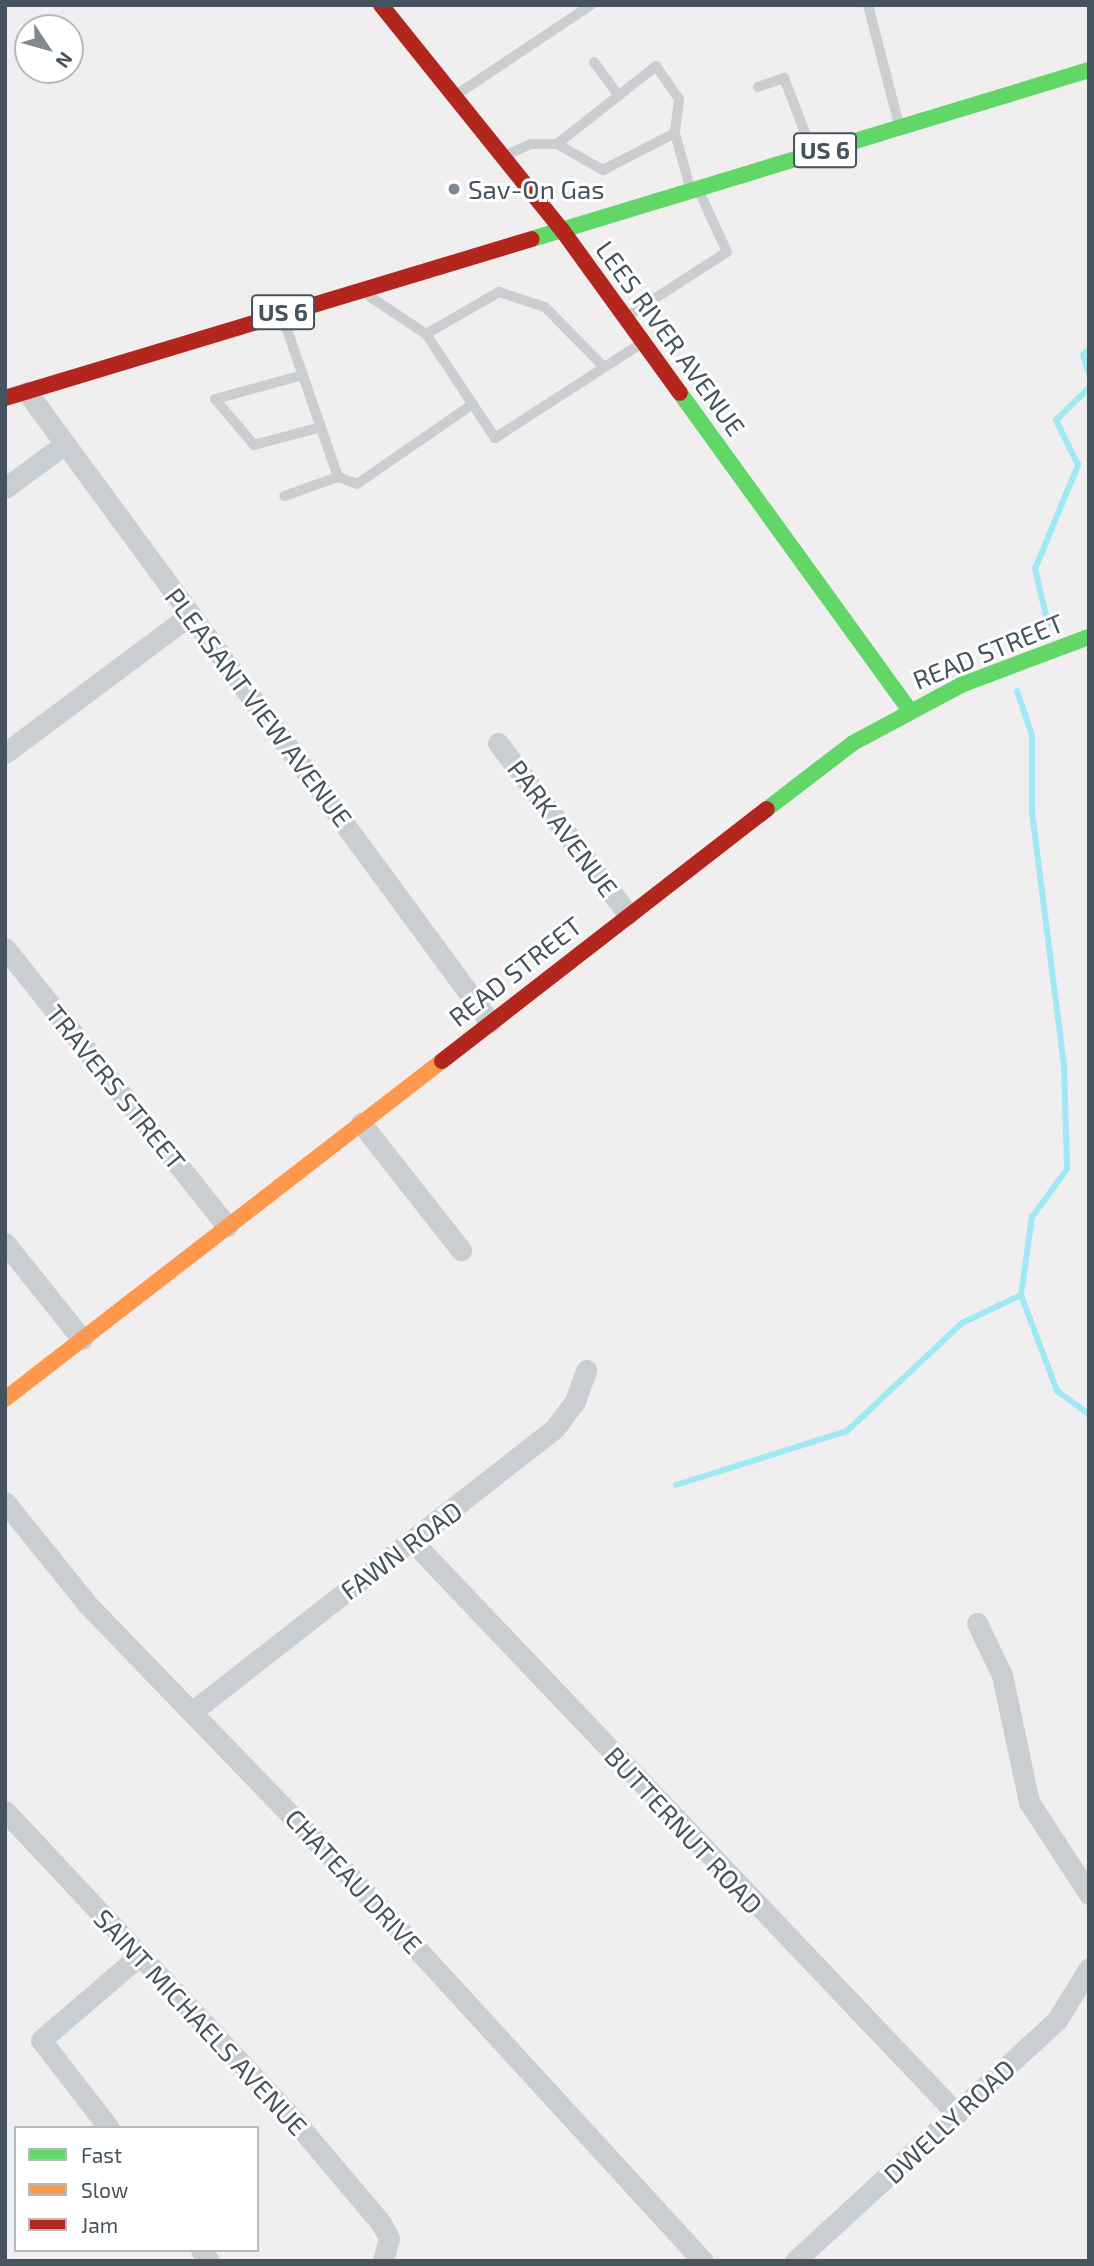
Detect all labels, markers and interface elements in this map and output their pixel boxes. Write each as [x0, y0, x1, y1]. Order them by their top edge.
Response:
north arrow [14, 14, 84, 84]
text: N [51, 48, 78, 73]
road number: US 6 [792, 130, 858, 170]
place label: Sav-On Gas [468, 173, 604, 205]
marker: Sav-On Gas [446, 181, 462, 197]
street label: LEES RIVER AVENUE [590, 234, 752, 442]
road number: US 6 [250, 292, 316, 332]
street label: PLEASANT VIEW AVENUE [158, 581, 360, 833]
street label: READ STREET [908, 607, 1068, 695]
street label: PARK AVENUE [501, 753, 625, 903]
street label: READ STREET [442, 910, 588, 1032]
street label: TRAVERS STREET [40, 998, 192, 1176]
street label: FAWN ROAD [334, 1494, 468, 1606]
street label: BUTTERNUT ROAD [598, 1740, 770, 1920]
street label: CHATEAU DRIVE [279, 1802, 429, 1960]
street label: SAINT MICHAELS AVENUE [88, 1902, 314, 2142]
street label: DWELLY ROAD [877, 2052, 1021, 2190]
legend [14, 2126, 259, 2252]
text: Fast [81, 2142, 122, 2167]
text: Slow [81, 2177, 128, 2202]
text: Jam [81, 2212, 118, 2237]

